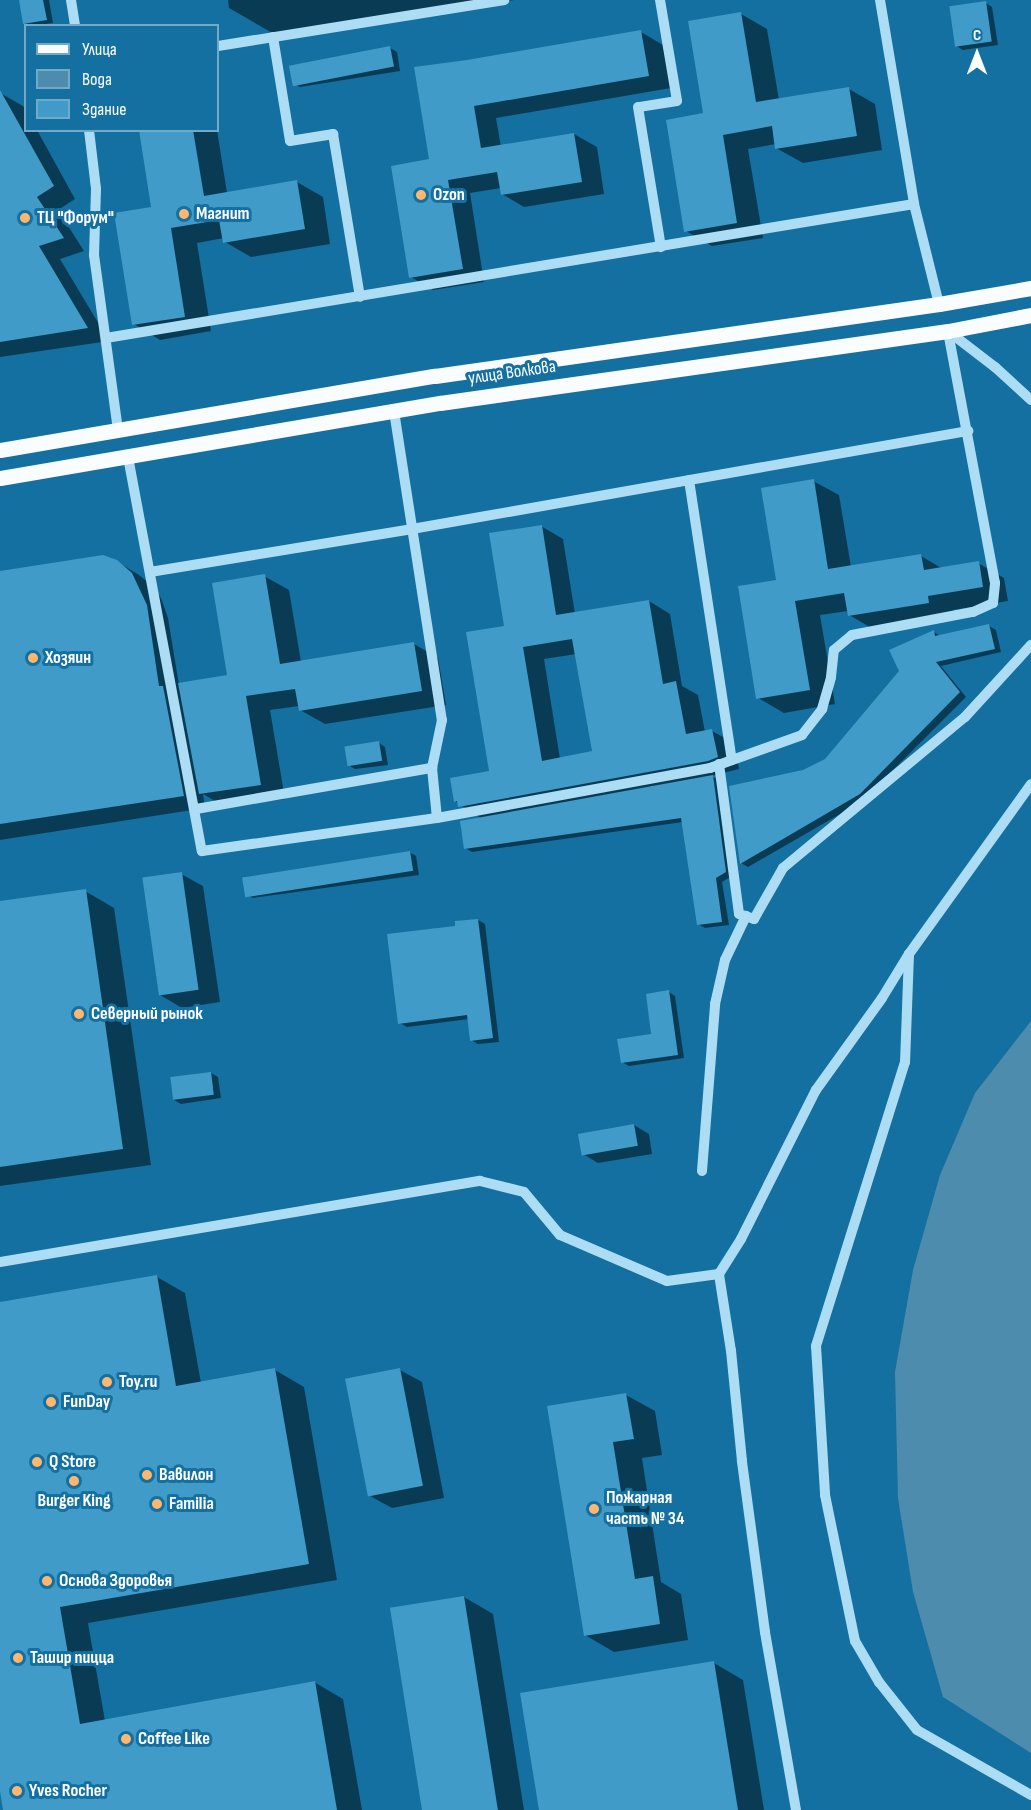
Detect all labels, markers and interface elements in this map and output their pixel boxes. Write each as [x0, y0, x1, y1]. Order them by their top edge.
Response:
legend [24, 24, 219, 132]
north arrow [947, 24, 1007, 84]
text: С [973, 26, 981, 45]
text: Улица [82, 39, 117, 60]
text: Вода [82, 69, 112, 90]
text: Здание [82, 99, 127, 120]
place label: Ozon [433, 184, 465, 206]
marker: Ozon [414, 188, 428, 202]
place label: Магнит [196, 203, 249, 225]
place label: ТЦ "Форум" [37, 207, 114, 229]
marker: Магнит [177, 207, 191, 221]
marker: ТЦ "Форум" [18, 211, 32, 225]
street label: улица Волкова [467, 356, 557, 390]
place label: Хозяин [45, 647, 91, 669]
marker: Хозяин [26, 651, 40, 665]
place label: Северный рынок [91, 1003, 203, 1025]
marker: Северный рынок [72, 1007, 86, 1021]
place label: Toy.ru [119, 1371, 157, 1393]
marker: Toy.ru [100, 1375, 114, 1389]
place label: FunDay [63, 1391, 110, 1413]
marker: FunDay [44, 1395, 58, 1409]
place label: Q Store [49, 1451, 96, 1473]
marker: Q Store [30, 1455, 44, 1469]
place label: Вавилон [159, 1464, 213, 1486]
marker: Вавилон [140, 1468, 154, 1482]
marker: Burger King [67, 1474, 81, 1488]
place label: Пожарная часть № 34 [606, 1488, 684, 1530]
place label: Burger King [37, 1490, 111, 1512]
place label: Familia [169, 1493, 214, 1515]
marker: Familia [150, 1497, 164, 1511]
marker: Пожарная часть № 34 [587, 1502, 601, 1516]
place label: Основа Здоровья [59, 1570, 172, 1592]
marker: Основа Здоровья [40, 1574, 54, 1588]
place label: Ташир пицца [30, 1647, 114, 1669]
marker: Ташир пицца [11, 1651, 25, 1665]
place label: Coffee Like [138, 1728, 210, 1750]
marker: Coffee Like [119, 1732, 133, 1746]
place label: Yves Rocher [29, 1780, 107, 1802]
marker: Yves Rocher [10, 1784, 24, 1798]

